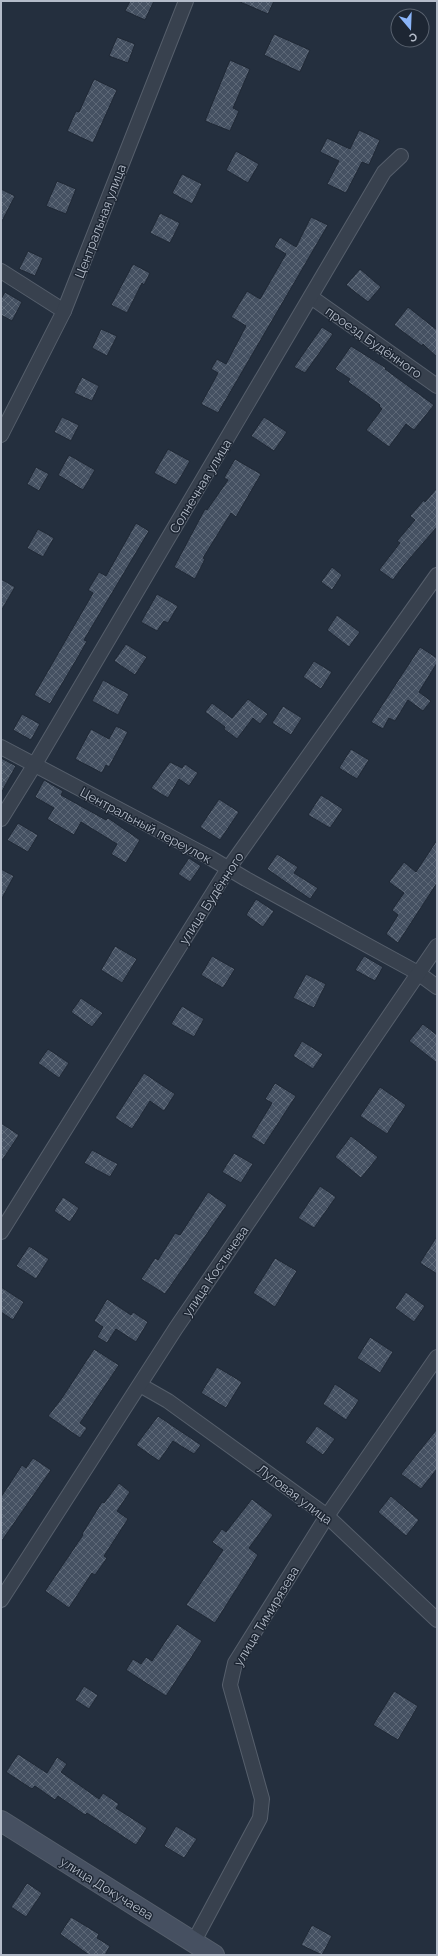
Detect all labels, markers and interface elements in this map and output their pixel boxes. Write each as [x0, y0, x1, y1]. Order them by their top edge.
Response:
north arrow [390, 8, 430, 48]
text: С [407, 30, 419, 45]
street label: Центральная улица [72, 162, 129, 280]
street label: проезд Будённого [323, 304, 425, 381]
street label: Солнечная улица [166, 436, 234, 536]
street label: Центральный переулок [78, 784, 214, 867]
street label: улица Будённого [176, 849, 247, 947]
street label: улица Костычева [180, 1223, 251, 1319]
street label: Луговая улица [254, 1461, 335, 1527]
street label: улица Тимирязева [231, 1564, 302, 1669]
street label: улица Докучаева [57, 1854, 156, 1923]

